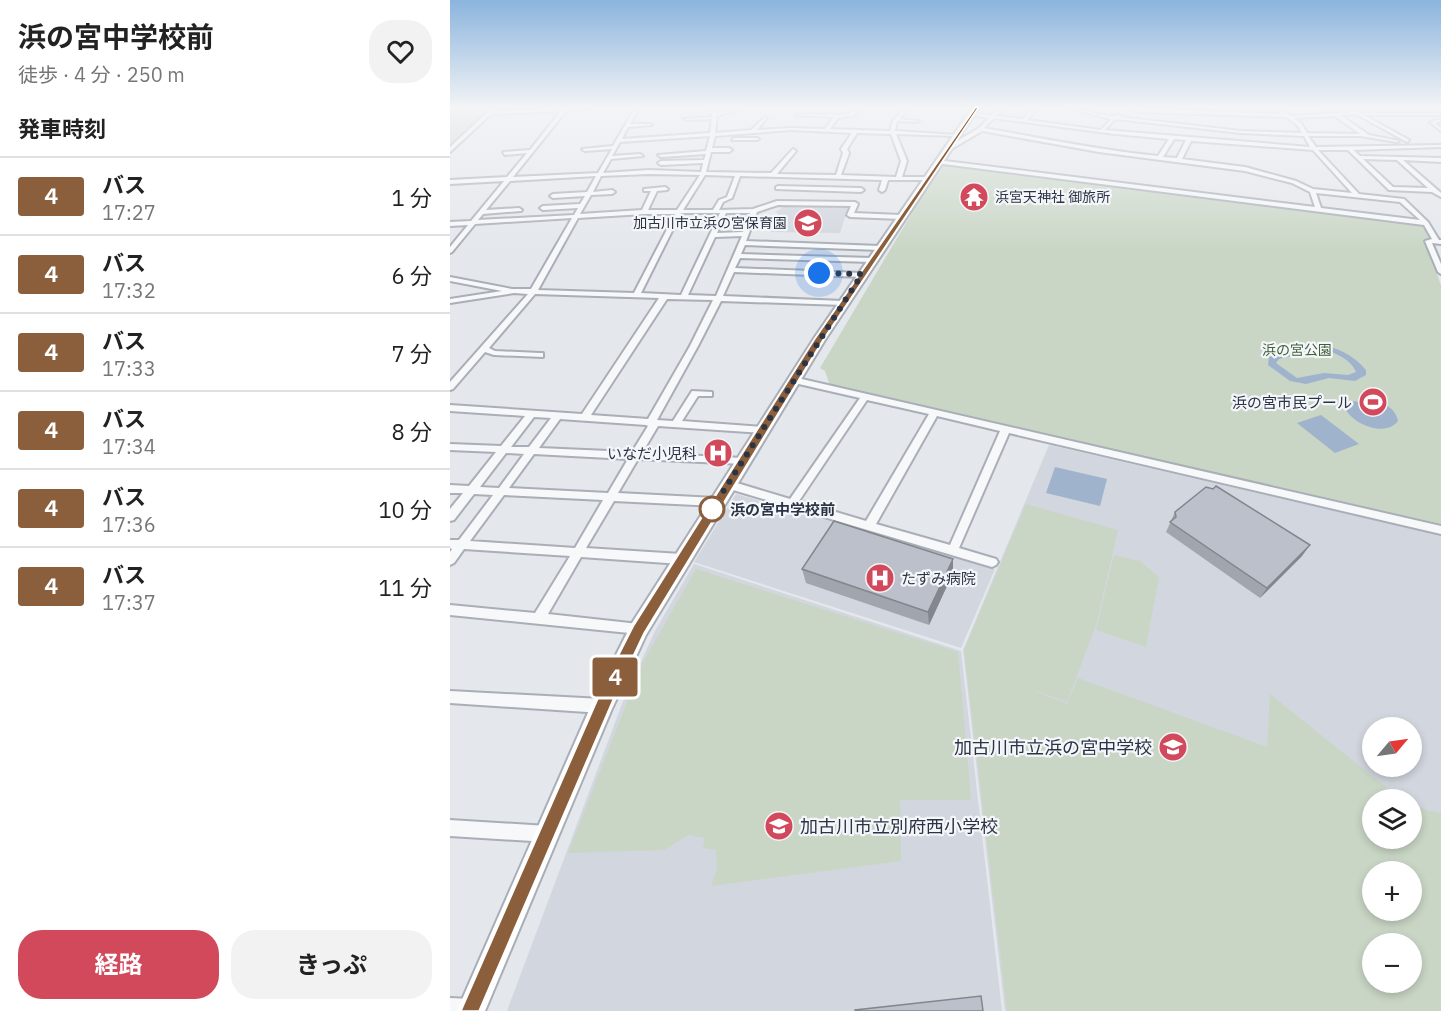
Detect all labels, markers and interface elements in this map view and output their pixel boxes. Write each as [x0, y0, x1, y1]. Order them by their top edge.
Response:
text: 浜の宮中学校前 [18, 18, 214, 55]
button: heart [369, 20, 432, 83]
text: 徒歩 · 4 分 · 250 m [18, 61, 185, 88]
text: 発車時刻 [18, 114, 106, 143]
text: バス [102, 170, 146, 199]
temple icon: 浜宮天神社 御旅所 [958, 181, 990, 213]
text: ４ [41, 182, 62, 210]
text: 1 分 [392, 183, 432, 212]
place label: 浜宮天神社 御旅所 [995, 188, 1110, 206]
text: 17:27 [102, 199, 156, 226]
school or university icon: 加古川市立浜の宮保育園 [792, 207, 824, 239]
place label: 加古川市立浜の宮保育園 [633, 214, 787, 232]
text: バス [102, 248, 146, 277]
your location [804, 258, 834, 288]
text: ４ [41, 260, 62, 288]
text: 6 分 [392, 261, 432, 290]
text: 17:32 [102, 277, 156, 304]
text: バス [102, 326, 146, 355]
text: ４ [41, 338, 62, 366]
text: 7 分 [392, 339, 432, 368]
park label: 浜の宮公園 [1262, 341, 1332, 359]
text: 17:33 [102, 355, 156, 382]
sports icon: 浜の宮市民プール [1357, 386, 1389, 418]
place label: 浜の宮市民プール [1232, 393, 1352, 412]
text: バス [102, 404, 146, 433]
text: ４ [41, 416, 62, 444]
text: 8 分 [392, 417, 432, 446]
text: 17:34 [102, 433, 156, 460]
hospital icon: いなだ小児科 [702, 437, 734, 469]
place label: いなだ小児科 [607, 444, 697, 463]
text: バス [102, 482, 146, 511]
text: ４ [41, 494, 62, 522]
text: 10 分 [378, 495, 432, 524]
marker: 浜の宮中学校前 [699, 496, 725, 522]
place label: 浜の宮中学校前 [730, 500, 835, 519]
text: 17:36 [102, 511, 156, 538]
text: バス [102, 560, 146, 589]
hospital icon: たずみ病院 [864, 562, 896, 594]
place label: たずみ病院 [901, 569, 976, 588]
text: ４ [41, 572, 62, 600]
text: 11 分 [378, 573, 432, 602]
text: 17:37 [102, 589, 156, 616]
line badge: ４ [596, 658, 634, 696]
text: ４ [605, 663, 626, 691]
north arrow [1362, 717, 1422, 777]
map controls [1362, 717, 1422, 993]
school or university icon: 加古川市立浜の宮中学校 [1157, 731, 1189, 763]
place label: 加古川市立浜の宮中学校 [954, 736, 1152, 759]
button: layers [1362, 789, 1422, 849]
school or university icon: 加古川市立別府西小学校 [763, 810, 795, 842]
place label: 加古川市立別府西小学校 [800, 815, 998, 838]
button: + [1362, 861, 1422, 921]
button: 経路 [18, 930, 219, 999]
button: きっぷ [231, 930, 432, 999]
button: − [1362, 933, 1422, 993]

